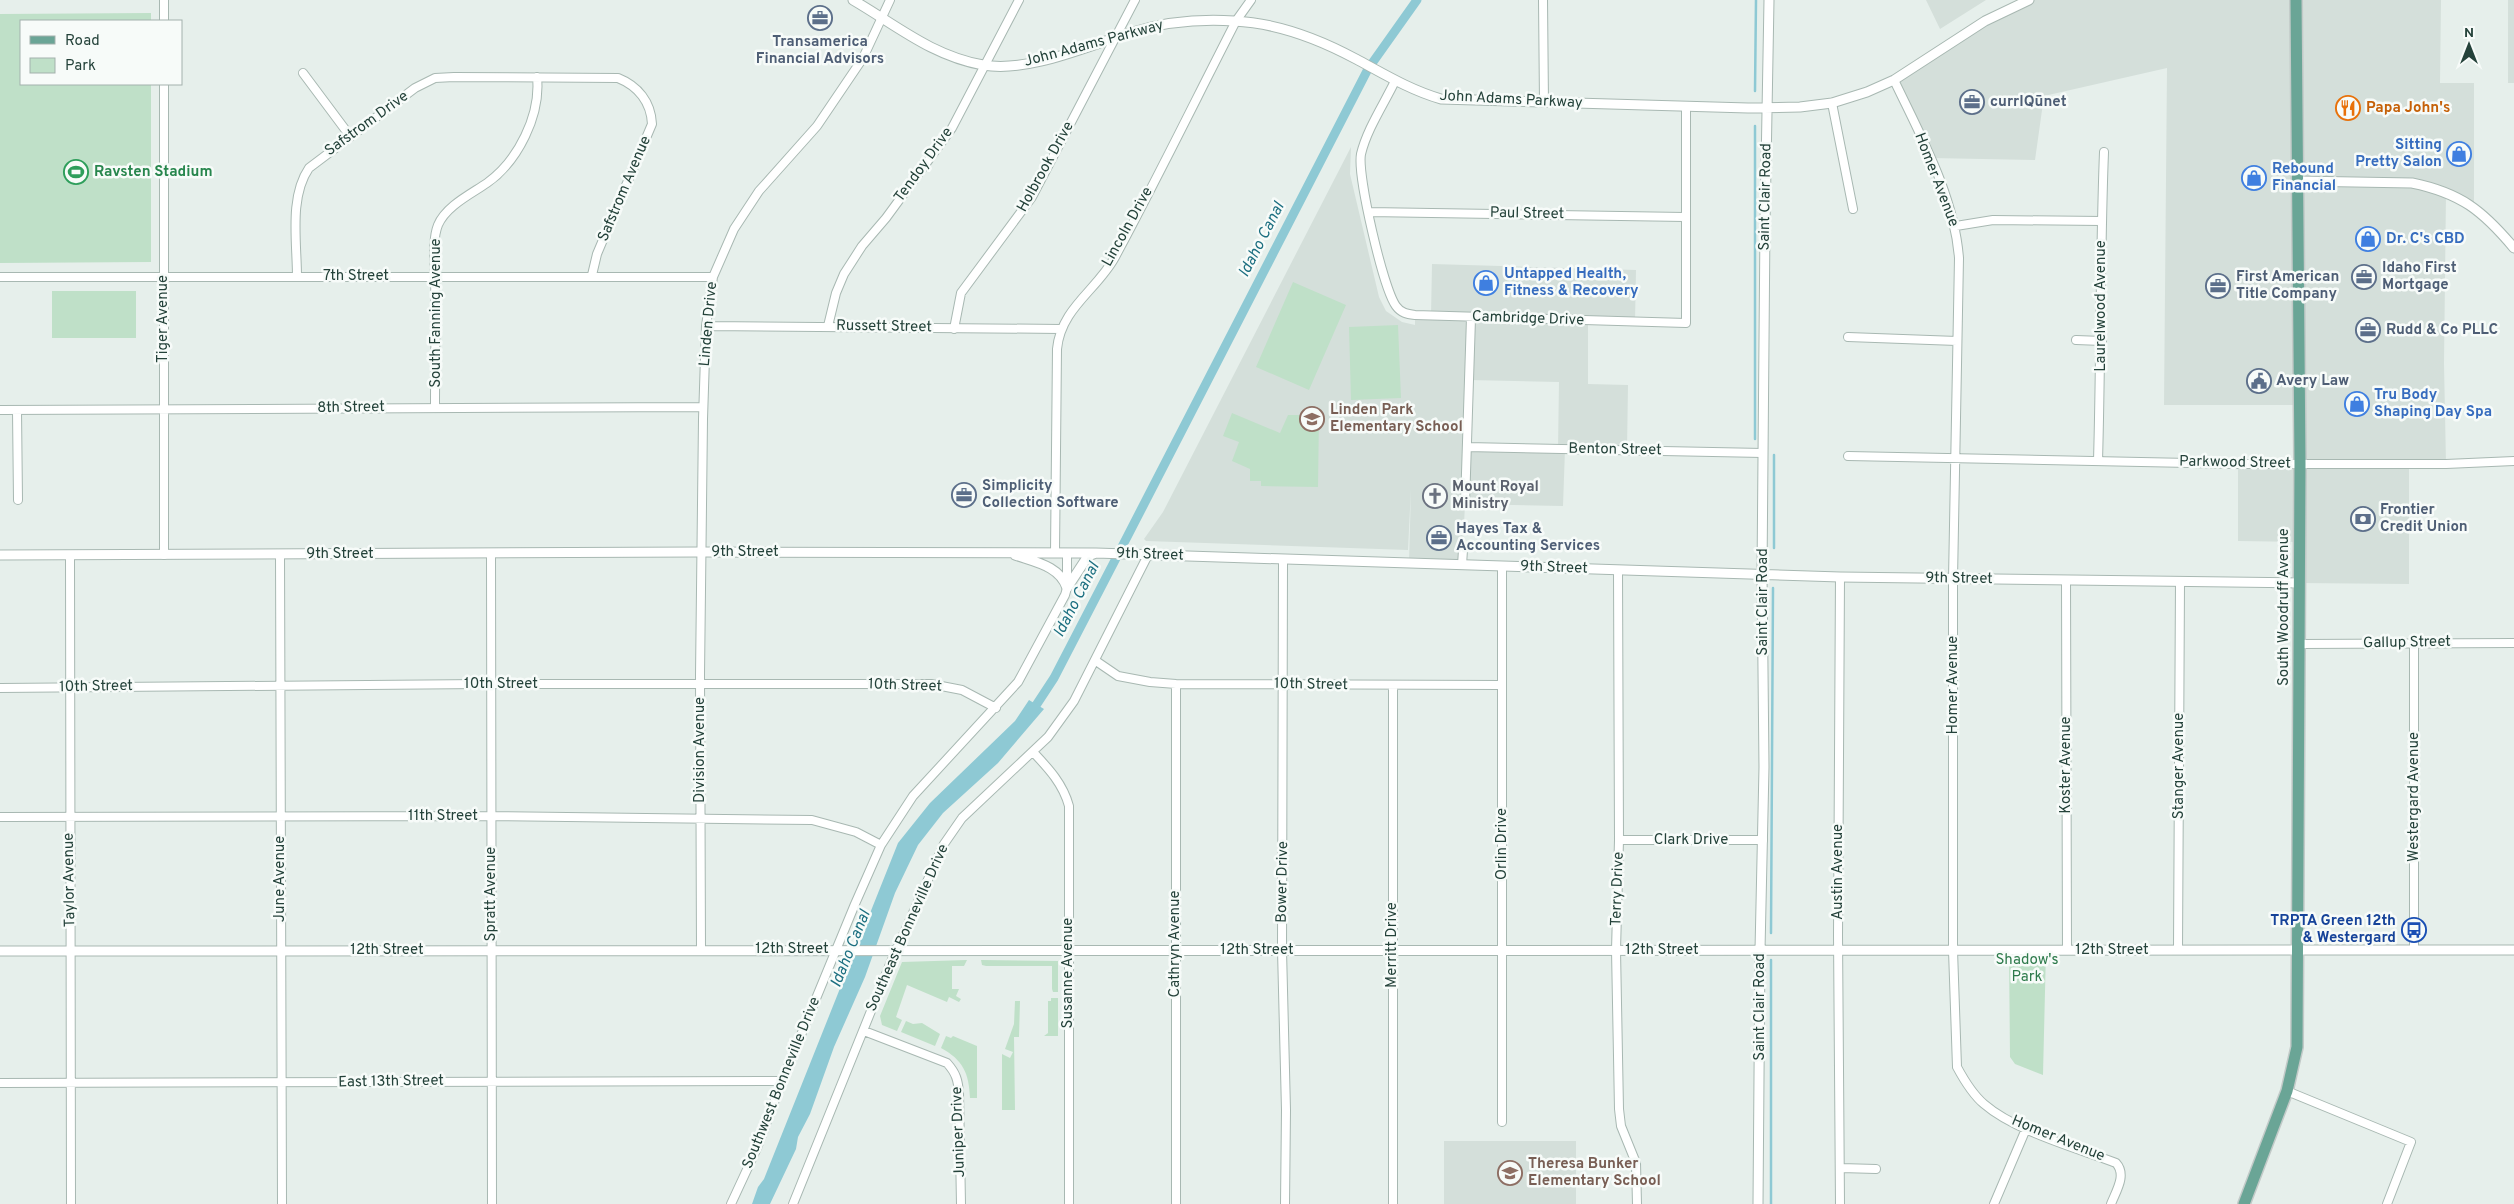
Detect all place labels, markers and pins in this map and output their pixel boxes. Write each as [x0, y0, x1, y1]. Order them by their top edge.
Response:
office icon: Transamerica Financial Advisors [807, 5, 833, 31]
place label: Transamerica Financial Advisors [756, 33, 884, 69]
office icon: currIQūnet [1959, 89, 1985, 115]
place label: currIQūnet [1990, 93, 2067, 112]
restaurant icon: Papa John's [2335, 95, 2361, 121]
place label: Papa John's [2366, 99, 2450, 118]
place label: Sitting Pretty Salon [2355, 136, 2442, 172]
shop icon: Sitting Pretty Salon [2446, 141, 2472, 167]
sports icon: Ravsten Stadium [63, 159, 89, 185]
place label: Rebound Financial [2272, 160, 2336, 196]
place label: Ravsten Stadium [94, 163, 213, 182]
shop icon: Rebound Financial [2241, 165, 2267, 191]
shop icon: Dr. C's CBD [2355, 226, 2381, 252]
place label: Dr. C's CBD [2386, 230, 2465, 249]
place label: Idaho First Mortgage [2382, 259, 2457, 295]
office icon: Idaho First Mortgage [2351, 264, 2377, 290]
place label: Untapped Health, Fitness & Recovery [1504, 265, 1639, 301]
place label: First American Title Company [2236, 268, 2339, 304]
shop icon: Untapped Health, Fitness & Recovery [1473, 270, 1499, 296]
office icon: First American Title Company [2205, 273, 2231, 299]
office icon: Rudd & Co PLLC [2355, 317, 2381, 343]
place label: Rudd & Co PLLC [2386, 321, 2498, 340]
public building icon: Avery Law [2246, 368, 2272, 394]
place label: Avery Law [2276, 372, 2349, 391]
place label: Tru Body Shaping Day Spa [2374, 386, 2492, 422]
shop icon: Tru Body Shaping Day Spa [2344, 391, 2370, 417]
place label: Linden Park Elementary School [1330, 401, 1463, 437]
school or university icon: Linden Park Elementary School [1299, 406, 1325, 432]
place label: Simplicity Collection Software [982, 477, 1119, 513]
place label: Mount Royal Ministry [1452, 478, 1539, 514]
office icon: Simplicity Collection Software [951, 482, 977, 508]
church icon: Mount Royal Ministry [1422, 483, 1448, 509]
place label: Frontier Credit Union [2380, 501, 2468, 537]
bank icon: Frontier Credit Union [2350, 506, 2376, 532]
place label: Hayes Tax & Accounting Services [1456, 520, 1600, 556]
office icon: Hayes Tax & Accounting Services [1426, 525, 1452, 551]
place label: TRPTA Green 12th & Westergard [2270, 912, 2396, 948]
bus stop icon: TRPTA Green 12th & Westergard [2401, 917, 2427, 943]
place label: Theresa Bunker Elementary School [1528, 1155, 1661, 1191]
school or university icon: Theresa Bunker Elementary School [1497, 1160, 1523, 1186]

